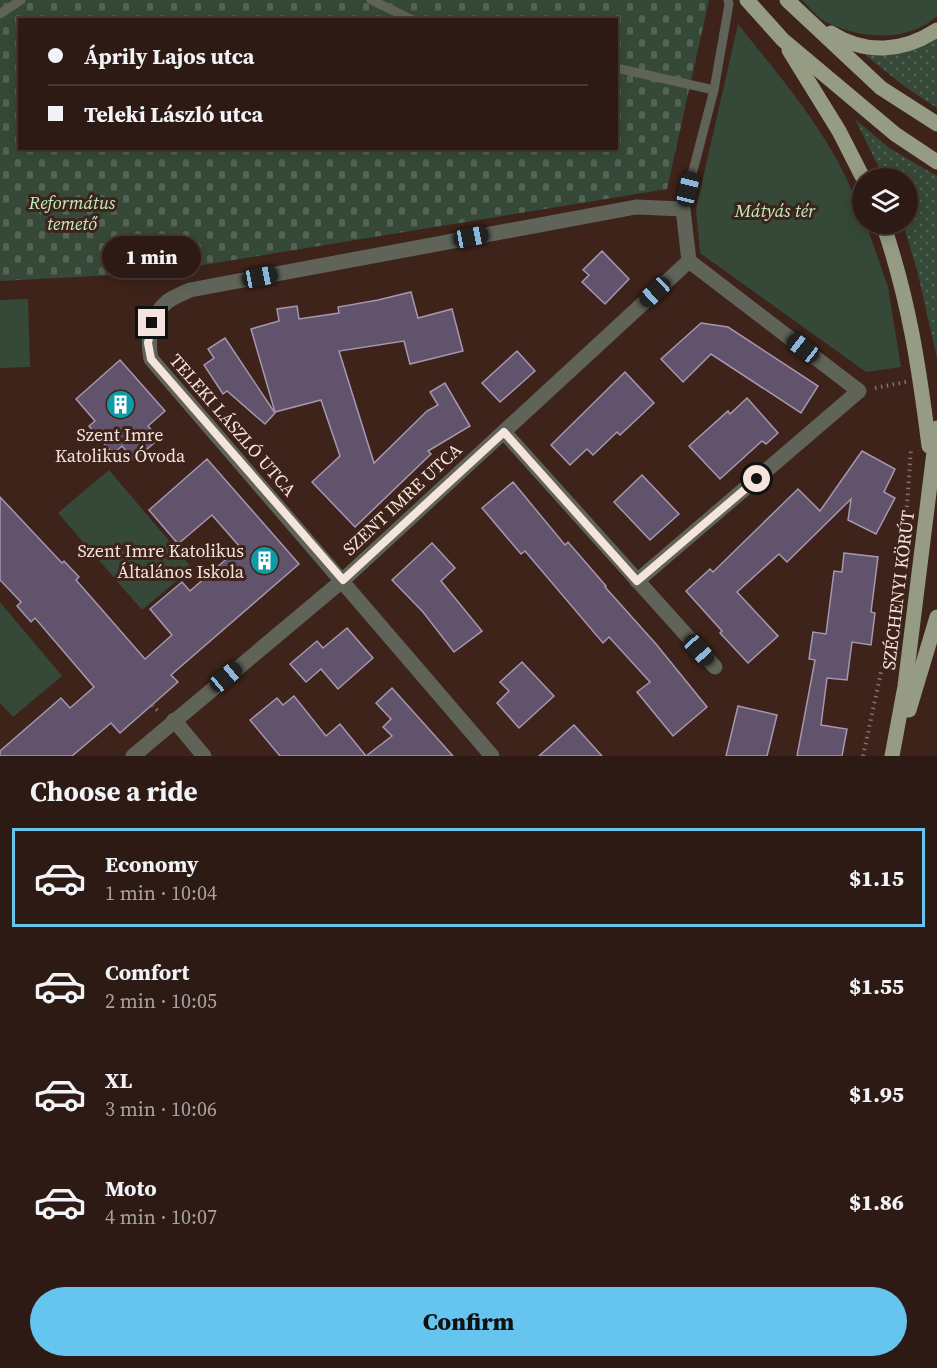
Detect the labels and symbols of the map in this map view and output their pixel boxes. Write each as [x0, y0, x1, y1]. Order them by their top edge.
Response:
car [675, 169, 701, 209]
park label: Református temető [28, 190, 116, 236]
park label: Mátyás tér [734, 198, 816, 223]
car [452, 225, 490, 249]
callout: 1 min [102, 236, 201, 278]
car [241, 265, 279, 289]
car [636, 273, 674, 311]
route end [138, 309, 165, 336]
car [783, 330, 823, 366]
street label: TELEKI LÁSZLÓ UTCA [164, 348, 302, 502]
building icon: Szent Imre Katolikus Óvoda [104, 389, 136, 421]
place label: Szent Imre Katolikus Óvoda [55, 422, 186, 468]
street label: SZENT IMRE UTCA [337, 437, 467, 561]
route start [743, 465, 770, 492]
street label: SZÉCHENYI KÖRÚT [876, 509, 920, 671]
place label: Szent Imre Katolikus Általános Iskola [77, 538, 245, 584]
building icon: Szent Imre Katolikus Általános Iskola [249, 544, 281, 576]
car [680, 631, 718, 669]
car [206, 659, 246, 695]

